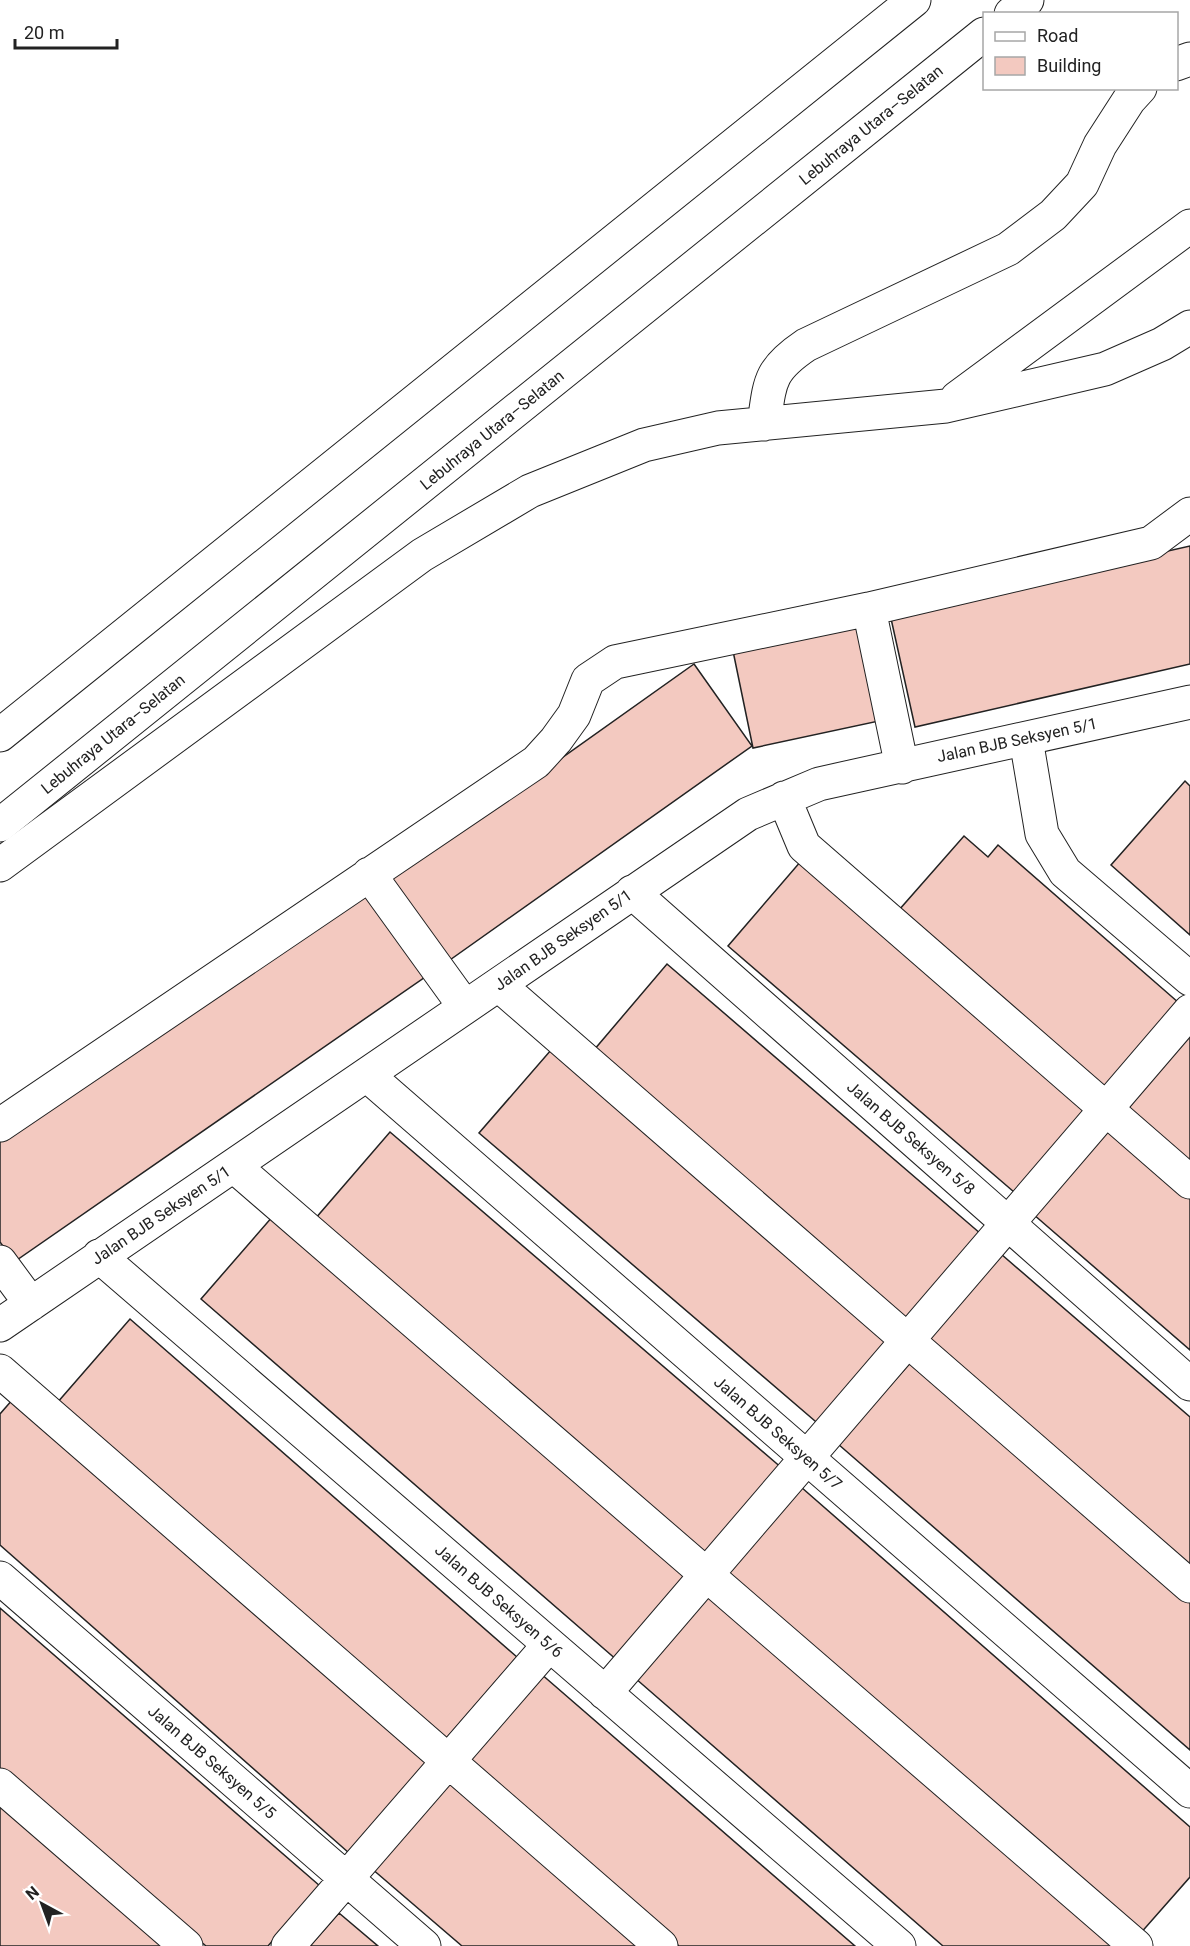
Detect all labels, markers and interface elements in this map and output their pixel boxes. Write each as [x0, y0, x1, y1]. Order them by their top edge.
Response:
scale bar [15, 12, 117, 50]
legend [983, 12, 1178, 90]
text: 20 m [24, 22, 64, 43]
text: Road [1037, 25, 1078, 46]
text: Building [1037, 55, 1101, 76]
street label: Lebuhraya Utara–Selatan [795, 61, 947, 189]
street label: Lebuhraya Utara–Selatan [416, 366, 568, 494]
street label: Lebuhraya Utara–Selatan [37, 670, 189, 798]
street label: Jalan BJB Seksyen 5/1 [935, 714, 1099, 766]
street label: Jalan BJB Seksyen 5/1 [491, 885, 635, 995]
street label: Jalan BJB Seksyen 5/8 [843, 1077, 979, 1199]
street label: Jalan BJB Seksyen 5/1 [88, 1161, 234, 1269]
street label: Jalan BJB Seksyen 5/7 [710, 1372, 846, 1494]
street label: Jalan BJB Seksyen 5/6 [431, 1540, 567, 1662]
street label: Jalan BJB Seksyen 5/5 [144, 1701, 280, 1823]
north arrow [12, 1874, 72, 1934]
text: N [22, 1882, 43, 1904]

